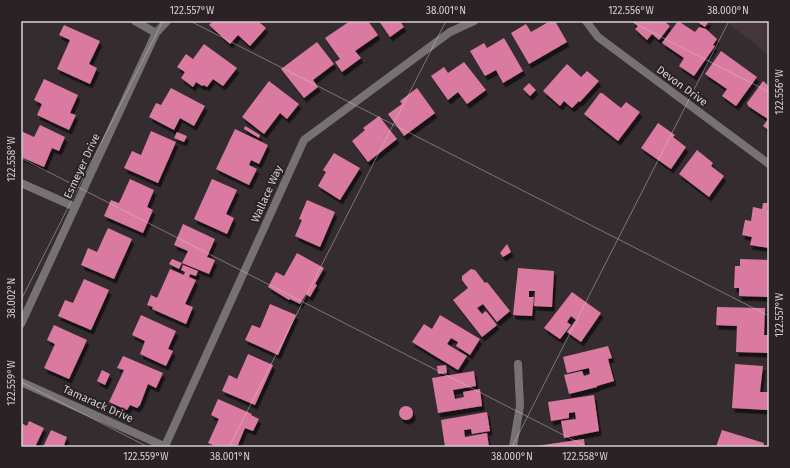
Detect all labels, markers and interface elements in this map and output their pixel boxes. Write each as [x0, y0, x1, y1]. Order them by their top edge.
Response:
text: 122.557°W [170, 5, 215, 17]
text: 38.001°N [426, 5, 466, 17]
text: 122.556°W [608, 5, 654, 17]
text: 38.000°N [707, 5, 749, 17]
street label: Devon Drive [654, 63, 710, 109]
text: 122.556°W [774, 69, 786, 115]
street label: Esmeyer Drive [61, 131, 103, 201]
text: 122.558°W [6, 135, 18, 182]
street label: Wallace Way [249, 163, 286, 224]
text: 38.002°N [6, 278, 18, 318]
text: 122.557°W [774, 292, 786, 337]
text: 122.559°W [6, 360, 18, 406]
street label: Tamarack Drive [61, 383, 135, 425]
text: 122.559°W [123, 451, 169, 463]
text: 38.001°N [210, 451, 250, 463]
text: 38.000°N [491, 451, 533, 463]
text: 122.558°W [562, 451, 609, 463]

